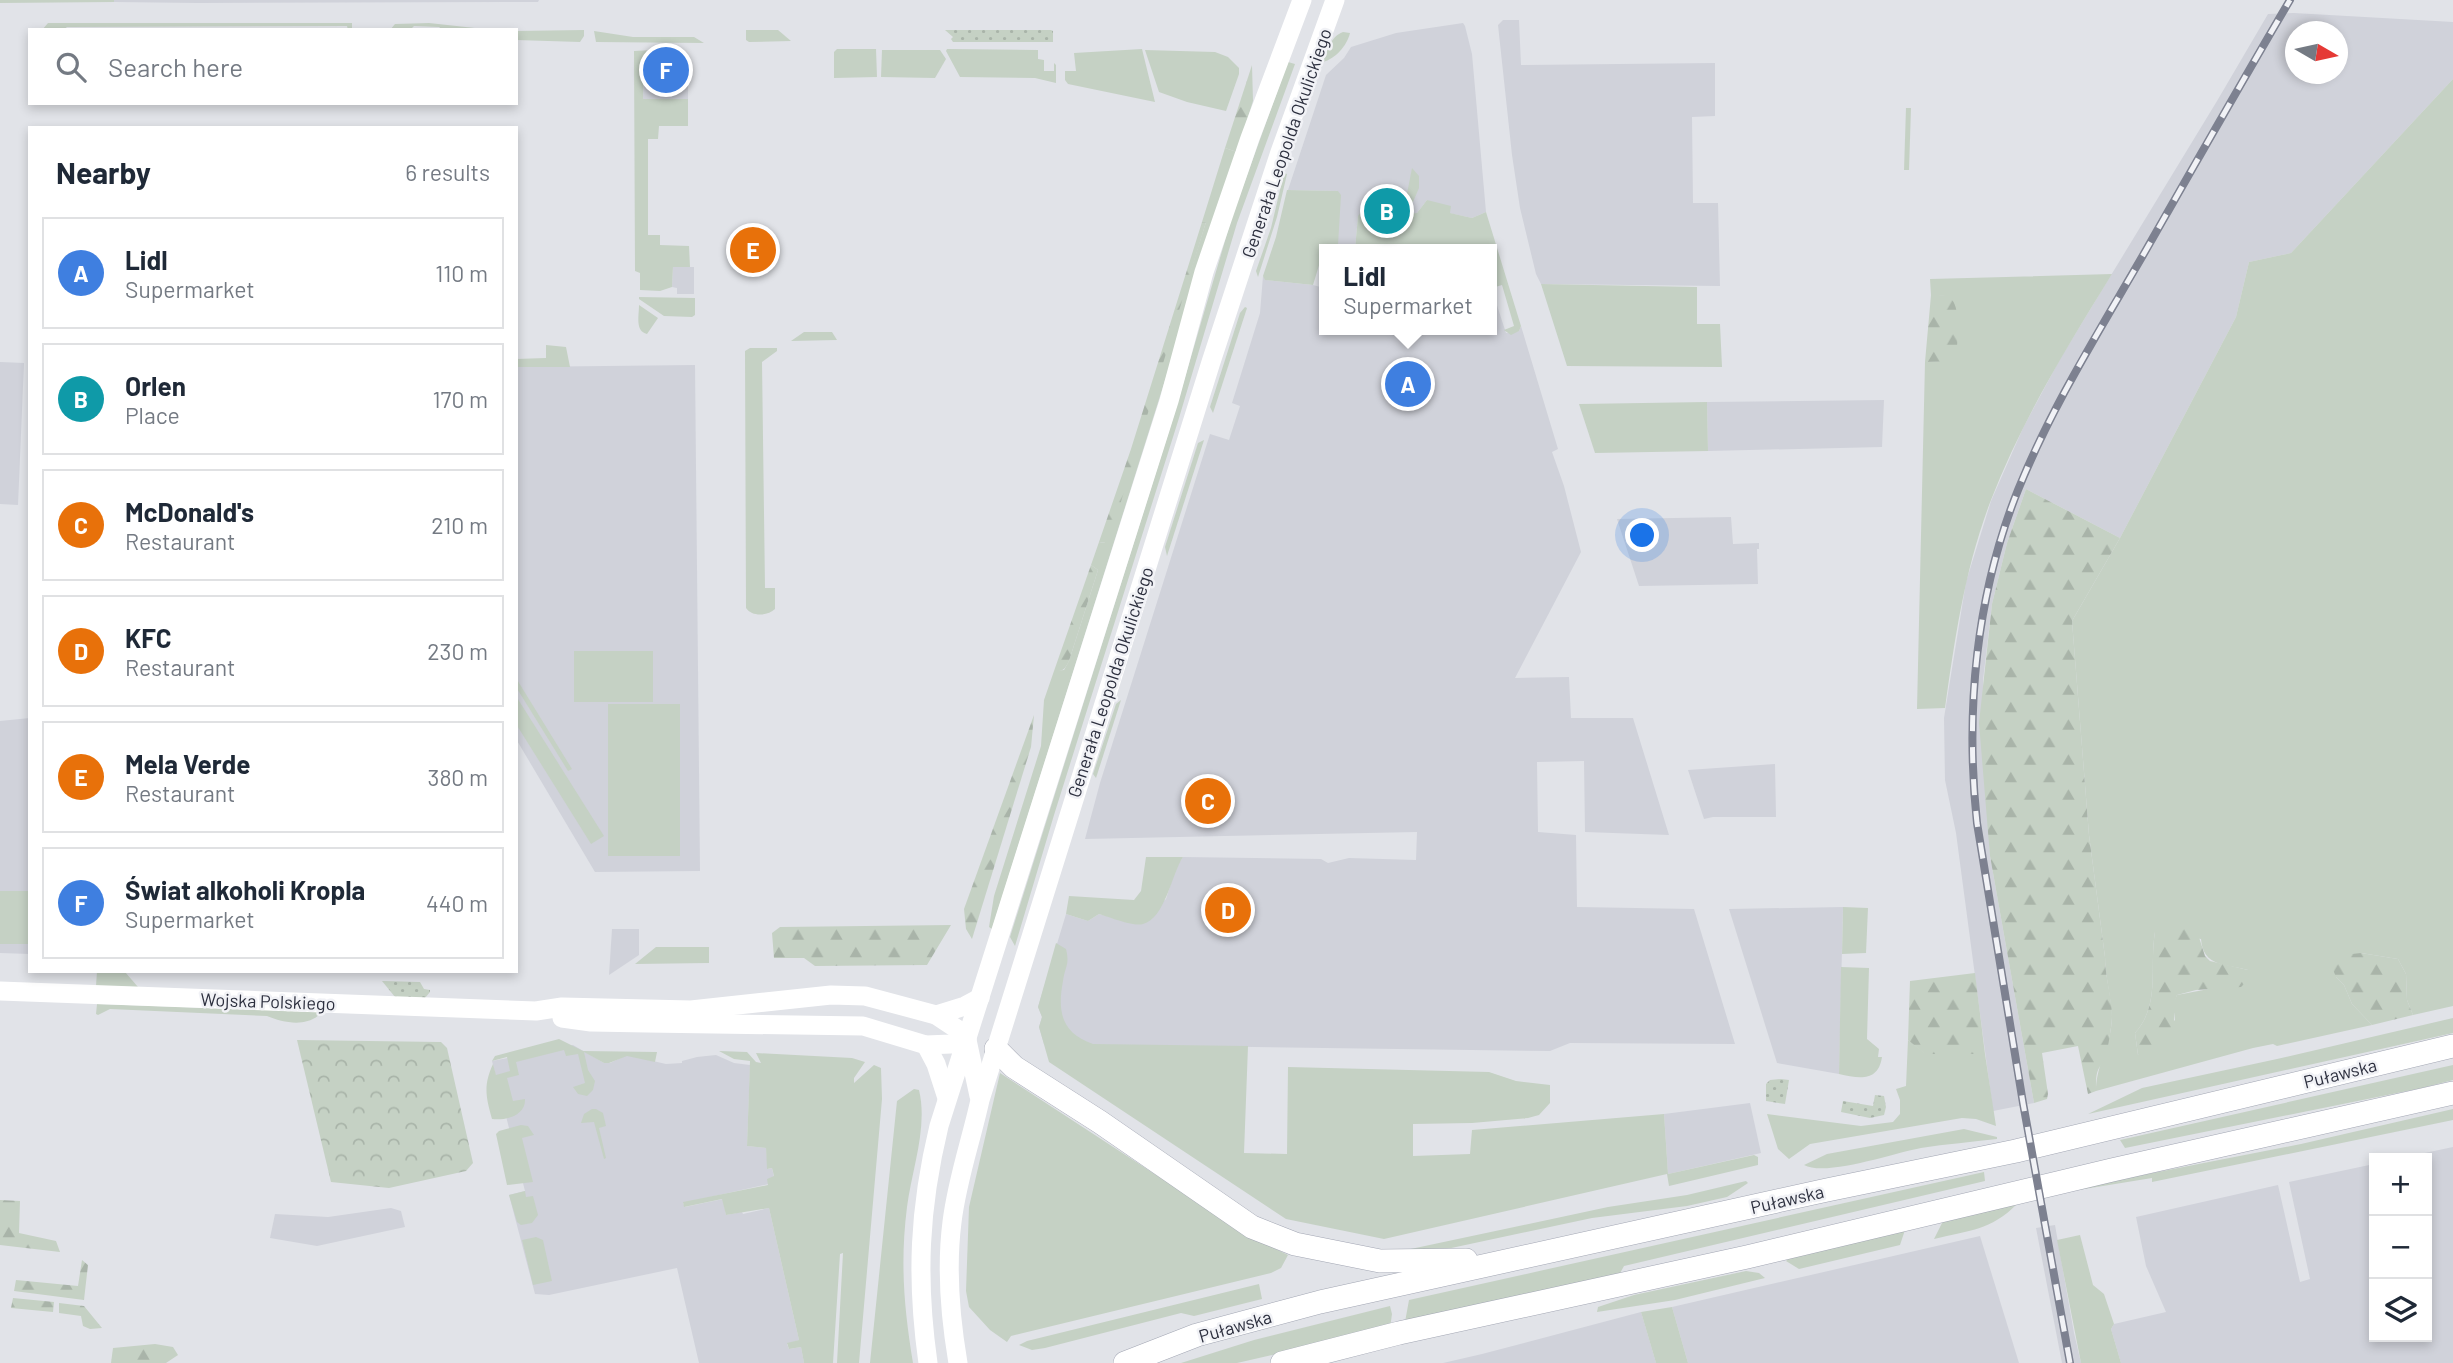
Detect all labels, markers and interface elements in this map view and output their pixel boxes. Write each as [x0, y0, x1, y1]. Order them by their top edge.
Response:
north arrow [2285, 21, 2348, 84]
street label: Generała Leopolda Okulickiego [1236, 25, 1336, 261]
search box [28, 28, 518, 105]
pin: F [643, 44, 689, 96]
icon: search [52, 48, 90, 86]
text: Search here [108, 51, 243, 82]
text: Nearby [56, 154, 151, 190]
text: 6 results [405, 158, 490, 186]
pin: B [1364, 185, 1410, 237]
pin: E [730, 224, 776, 276]
text: Lidl [125, 244, 168, 275]
popup [1319, 244, 1497, 335]
text: A [73, 259, 89, 287]
text: 110 m [435, 259, 488, 287]
text: Lidl [1343, 260, 1386, 291]
text: Supermarket [125, 275, 255, 303]
text: Supermarket [1343, 291, 1473, 319]
pin: A [1385, 358, 1431, 410]
text: Orlen [125, 370, 186, 401]
text: B [74, 385, 88, 413]
text: 170 m [432, 385, 488, 413]
text: Place [125, 401, 180, 429]
text: McDonald's [125, 496, 254, 527]
text: C [74, 511, 88, 539]
text: 210 m [431, 511, 488, 539]
your location [1625, 518, 1659, 552]
text: Restaurant [125, 527, 235, 555]
street label: Generała Leopolda Okulickiego [1062, 564, 1158, 800]
text: KFC [125, 622, 172, 653]
text: D [74, 637, 88, 665]
text: 230 m [427, 637, 488, 665]
text: Restaurant [125, 653, 235, 681]
text: Mela Verde [125, 748, 250, 779]
text: E [74, 763, 88, 791]
text: 380 m [428, 763, 488, 791]
pin: C [1185, 775, 1231, 827]
text: Restaurant [125, 779, 235, 807]
text: Świat alkoholi Kropla [125, 874, 365, 905]
pin: D [1205, 884, 1251, 936]
text: F [75, 889, 87, 917]
text: 440 m [426, 889, 488, 917]
text: Supermarket [125, 905, 255, 933]
street label: Wojska Polskiego [200, 988, 336, 1014]
street label: Puławska [2301, 1053, 2379, 1093]
map controls [2369, 1153, 2432, 1342]
button: + [2369, 1153, 2432, 1216]
street label: Puławska [1748, 1180, 1826, 1218]
button: − [2369, 1216, 2432, 1279]
button: layers [2369, 1279, 2432, 1342]
street label: Puławska [1196, 1305, 1274, 1347]

